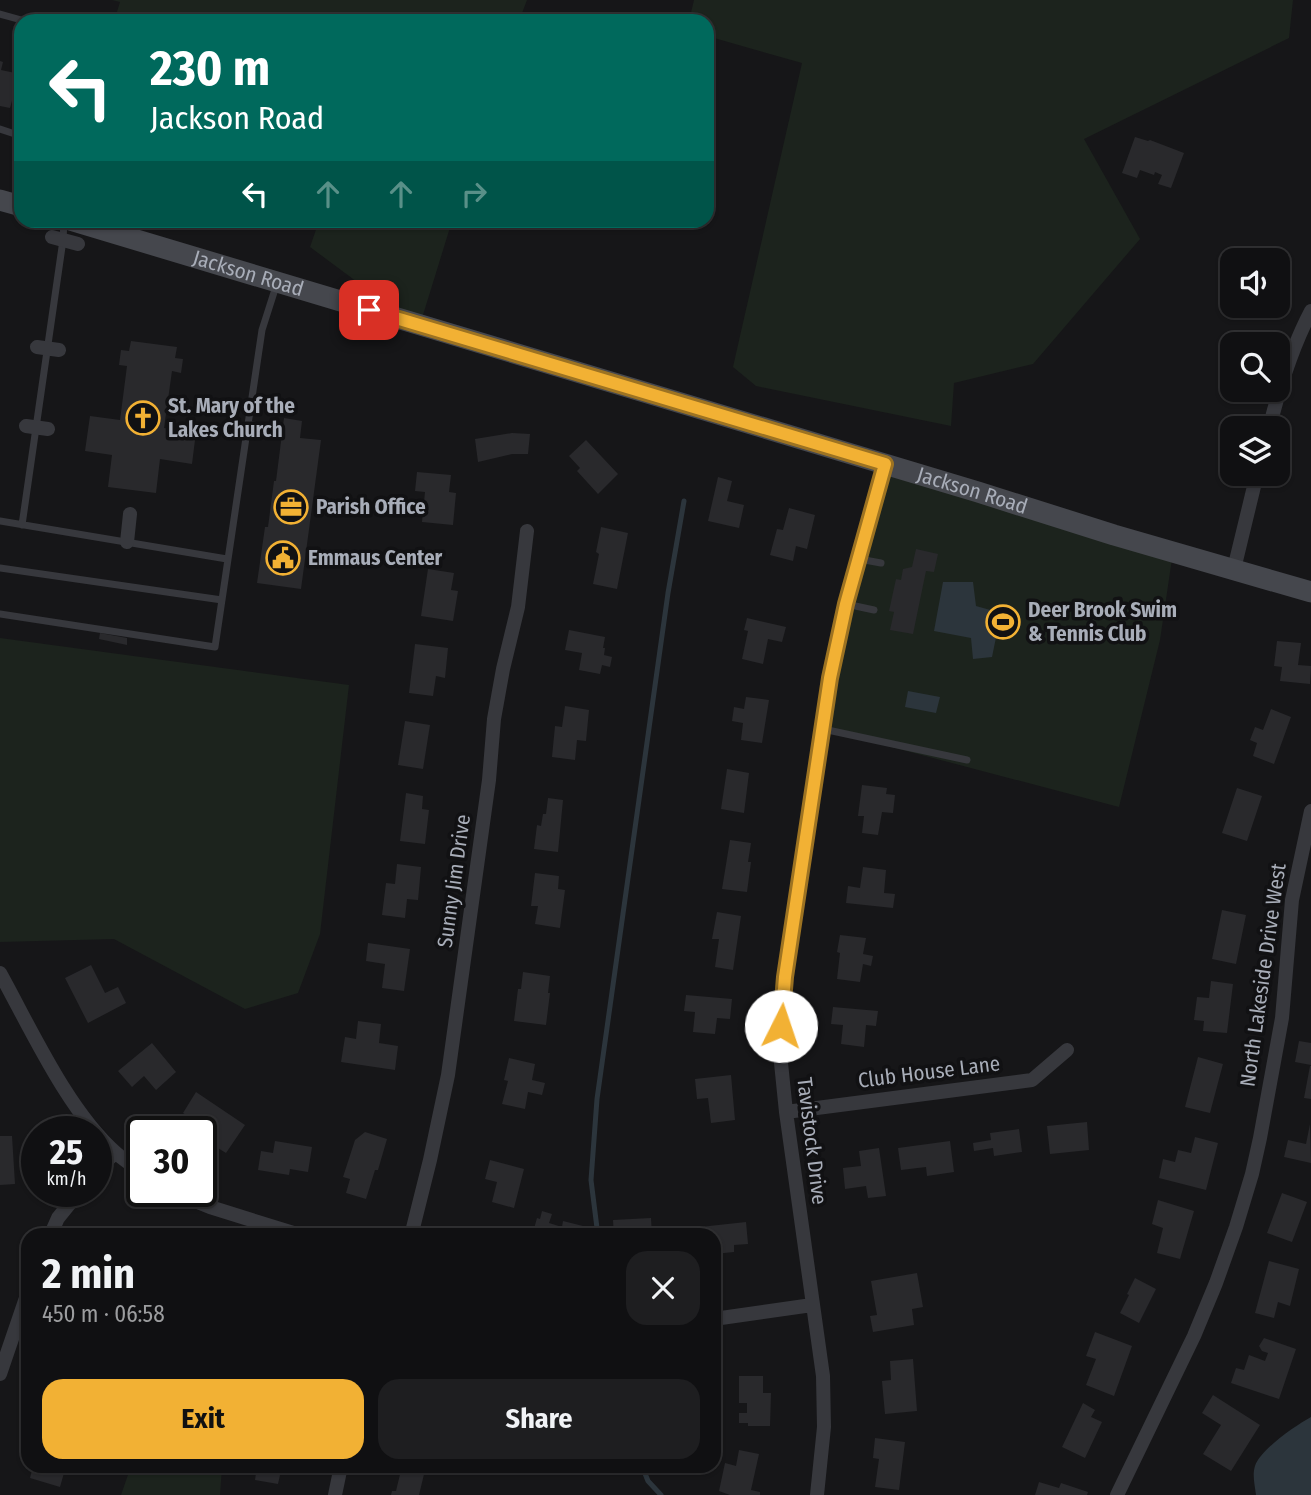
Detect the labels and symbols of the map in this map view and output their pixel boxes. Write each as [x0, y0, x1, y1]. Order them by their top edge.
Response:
street label: Jackson Road [190, 245, 307, 302]
pin [339, 280, 399, 340]
place label: St. Mary of the Lakes Church [168, 393, 295, 443]
church icon: St. Mary of the Lakes Church [124, 399, 162, 437]
street label: Jackson Road [914, 461, 1031, 520]
office icon: Parish Office [272, 488, 310, 526]
place label: Parish Office [316, 494, 426, 520]
public building icon: Emmaus Center [264, 539, 302, 577]
place label: Emmaus Center [308, 545, 443, 571]
place label: Deer Brook Swim & Tennis Club [1028, 597, 1177, 647]
sports icon: Deer Brook Swim & Tennis Club [984, 603, 1022, 641]
street label: Sunny Jim Drive [432, 813, 476, 949]
street label: North Lakeside Drive West [1234, 861, 1292, 1088]
position arrow [744, 989, 818, 1063]
street label: Club House Lane [856, 1050, 1002, 1094]
street label: Tavistock Drive [791, 1076, 833, 1206]
speed limit sign: 30 [126, 1116, 217, 1207]

